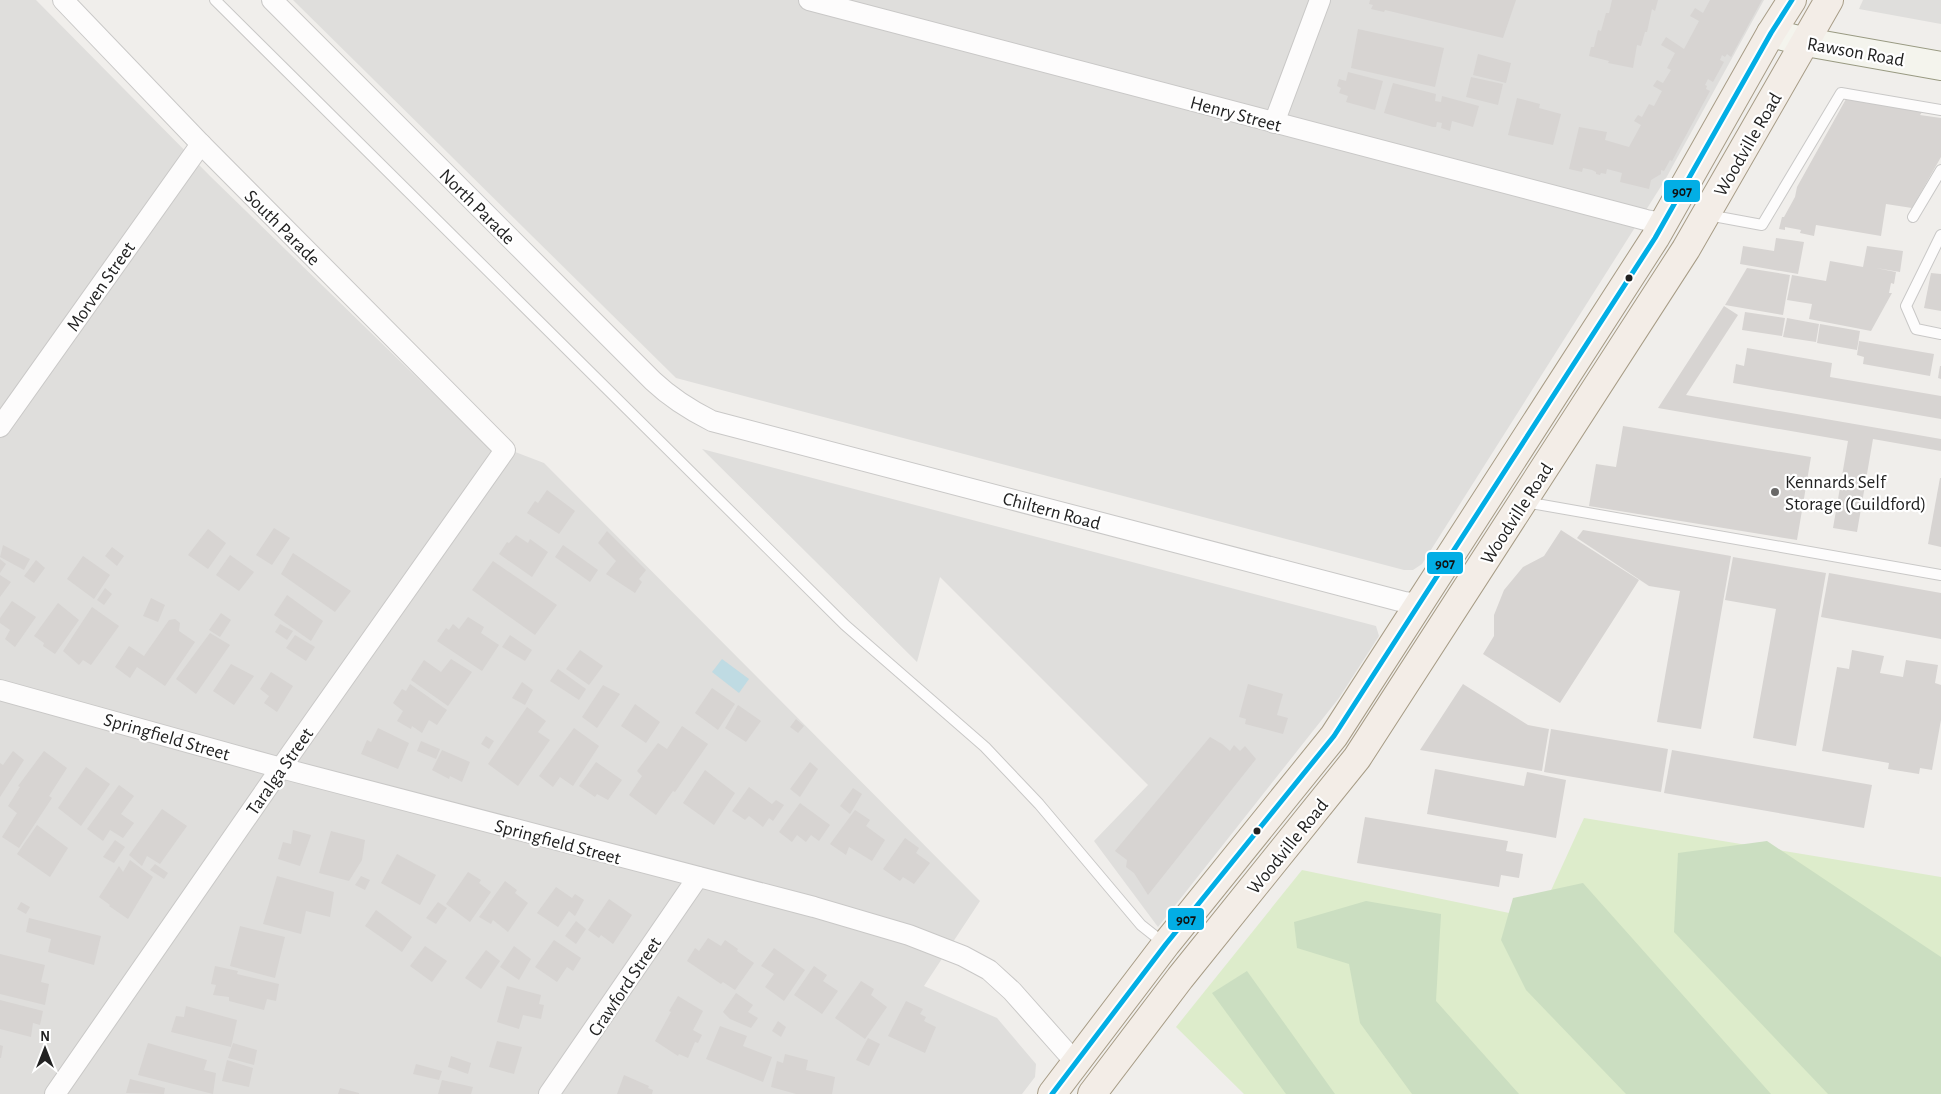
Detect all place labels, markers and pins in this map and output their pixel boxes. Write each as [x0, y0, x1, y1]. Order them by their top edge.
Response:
unlabelled marker [1624, 273, 1634, 283]
place label: Kennards Self Storage (Guildford) [1785, 473, 1926, 514]
marker: Kennards Self Storage (Guildford) [1769, 486, 1781, 498]
unlabelled marker [1252, 826, 1262, 836]

